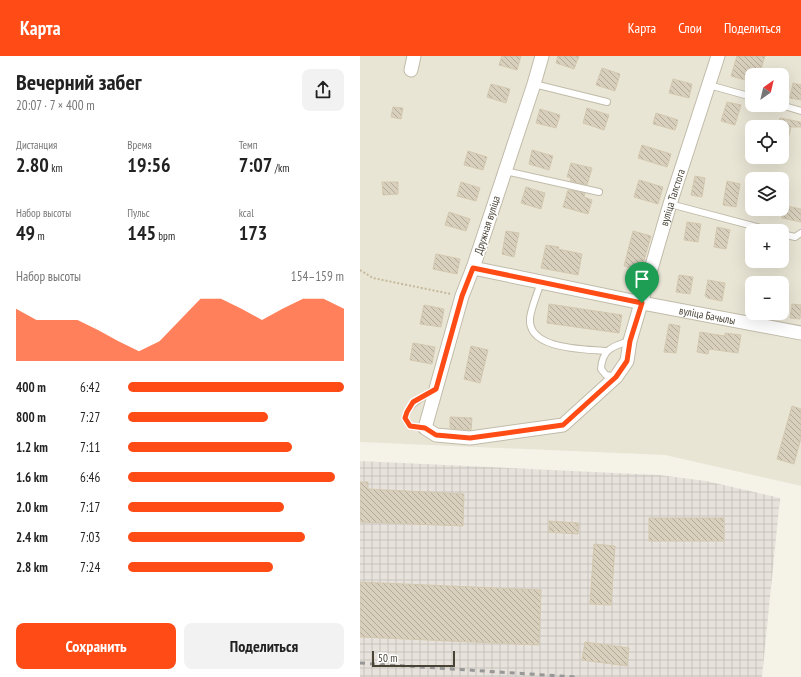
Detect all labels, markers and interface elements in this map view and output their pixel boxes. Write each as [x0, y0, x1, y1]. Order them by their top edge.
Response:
text: Карта [20, 16, 61, 40]
text: Карта [628, 19, 656, 37]
text: Слои [678, 19, 702, 37]
text: Поделиться [724, 19, 781, 37]
text: Вечерний забег [16, 68, 142, 96]
north arrow [745, 68, 789, 112]
map controls [745, 68, 789, 320]
button: share [302, 69, 344, 111]
text: 20:07 · 7 × 400 m [16, 97, 95, 114]
button: locate [745, 120, 789, 164]
text: Дистанция [16, 138, 57, 152]
text: Время [127, 138, 152, 152]
text: Темп [239, 138, 257, 152]
text: 2.80 [16, 152, 49, 178]
text: 19:56 [127, 152, 171, 178]
text: 7:07 [239, 152, 272, 178]
text: km [49, 161, 63, 175]
text: /km [272, 161, 289, 175]
street label: вуліца Талстога [657, 167, 688, 228]
button: layers [745, 172, 789, 216]
street label: Дружная вуліца [471, 194, 503, 256]
text: Набор высоты [16, 206, 71, 220]
text: Пульс [127, 206, 150, 220]
text: kcal [239, 206, 254, 220]
text: 49 [16, 220, 35, 246]
text: 145 [127, 220, 156, 246]
text: 173 [239, 220, 267, 246]
button: + [745, 224, 789, 268]
text: m [35, 229, 45, 243]
text: bpm [156, 229, 175, 243]
pin [625, 262, 659, 303]
text: Набор высоты [16, 268, 81, 285]
text: 154–159 m [291, 268, 344, 285]
icon: arrive [631, 268, 653, 290]
button: − [745, 276, 789, 320]
street label: вуліца Бачылы [678, 303, 737, 327]
text: 400 m [16, 379, 46, 396]
text: 6:42 [80, 379, 100, 396]
text: 800 m [16, 409, 46, 426]
text: 7:27 [80, 409, 100, 426]
text: 1.2 km [16, 439, 48, 456]
text: 7:11 [80, 439, 100, 456]
text: 1.6 km [16, 469, 48, 486]
text: 6:46 [80, 469, 100, 486]
text: 2.0 km [16, 499, 48, 516]
text: 7:17 [80, 499, 100, 516]
text: 2.4 km [16, 529, 48, 546]
text: 7:03 [80, 529, 100, 546]
text: 2.8 km [16, 559, 48, 576]
text: 7:24 [80, 559, 100, 576]
button: Сохранить [16, 623, 176, 669]
button: Поделиться [184, 623, 344, 669]
scale bar [372, 649, 455, 668]
text: 50 m [378, 651, 397, 665]

